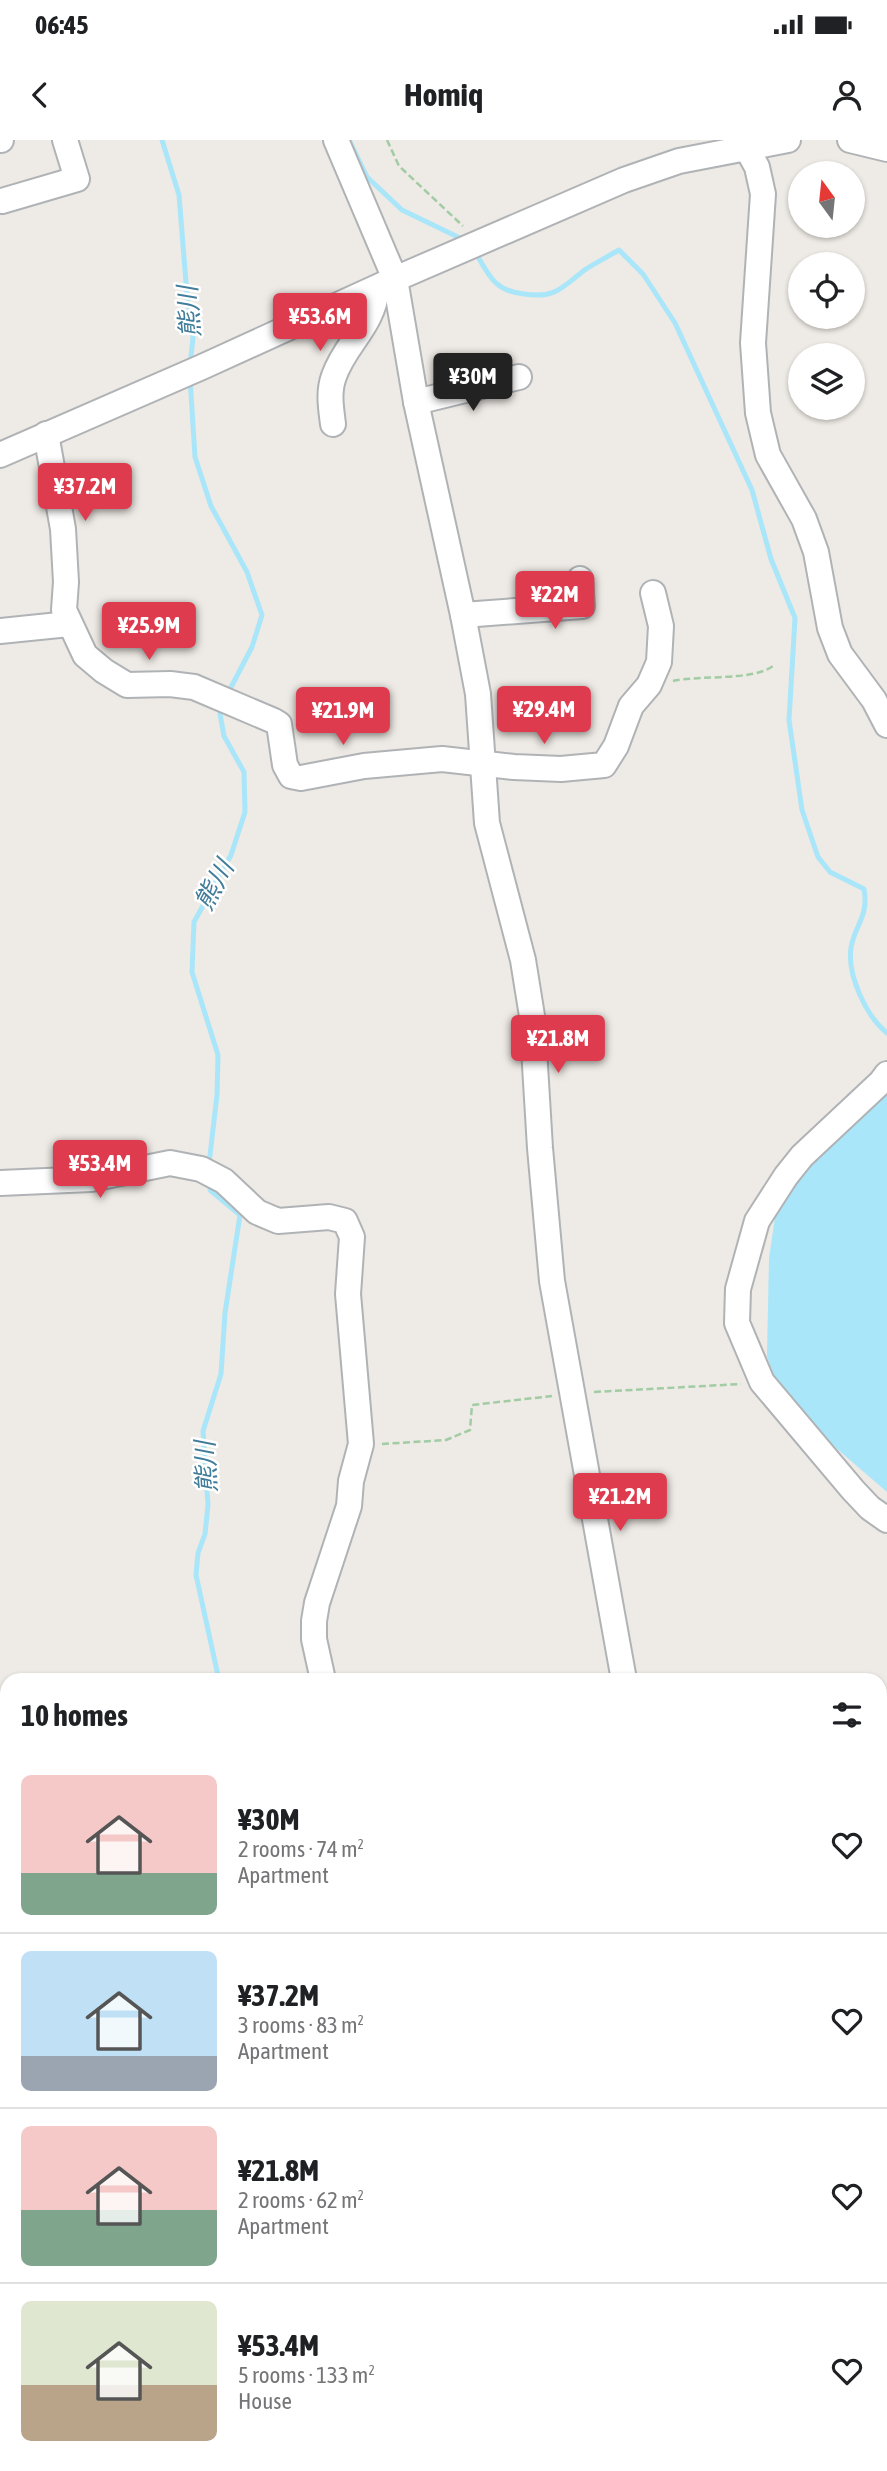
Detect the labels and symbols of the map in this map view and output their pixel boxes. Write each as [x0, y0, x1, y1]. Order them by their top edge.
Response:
north arrow [788, 161, 864, 238]
water label: 熊川 [172, 282, 206, 339]
pin: ¥53.6M [263, 294, 377, 353]
pin: ¥30M [432, 354, 514, 413]
pin: ¥37.2M [28, 464, 142, 523]
pin: ¥22M [514, 572, 596, 631]
pin: ¥25.9M [92, 602, 206, 662]
pin: ¥29.4M [487, 686, 601, 746]
pin: ¥21.9M [286, 688, 400, 747]
water label: 熊川 [189, 852, 241, 915]
pin: ¥21.8M [501, 1016, 615, 1075]
pin: ¥53.4M [43, 1140, 157, 1200]
water label: 熊川 [190, 1437, 222, 1494]
pin: ¥21.2M [563, 1474, 677, 1533]

